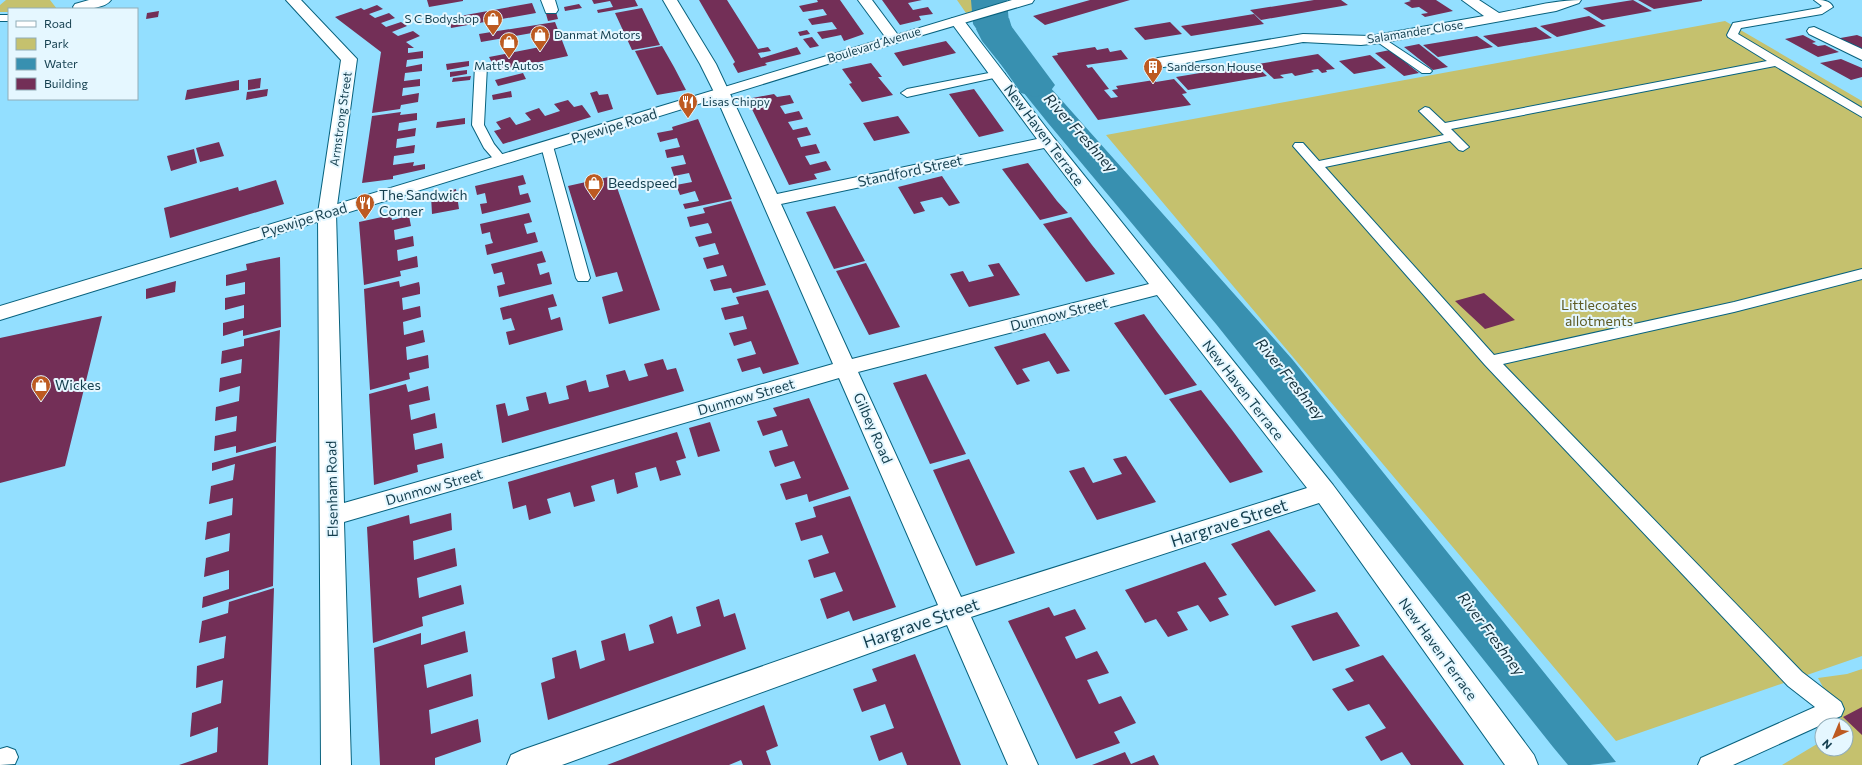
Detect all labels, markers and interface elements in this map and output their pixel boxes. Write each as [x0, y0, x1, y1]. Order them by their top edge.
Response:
legend [8, 8, 138, 100]
shop icon: S C Bodyshop [482, 8, 504, 36]
place label: S C Bodyshop [405, 11, 479, 25]
text: Road [44, 16, 72, 30]
street label: Salamander Close [1366, 17, 1464, 45]
street label: Boulevard Avenue [825, 23, 922, 65]
shop icon: Danmat Motors [529, 24, 551, 52]
place label: Danmat Motors [554, 27, 641, 41]
shop icon: Matt's Autos [498, 31, 520, 59]
text: Park [44, 36, 70, 50]
text: Water [44, 56, 78, 70]
building icon: Sanderson House [1142, 56, 1164, 84]
place label: Matt's Autos [474, 58, 544, 72]
place label: Sanderson House [1167, 59, 1262, 73]
street label: Armstrong Street [326, 71, 354, 167]
text: Building [44, 76, 88, 90]
street label: New Haven Terrace [1001, 81, 1088, 189]
water label: River Freshney [1041, 89, 1122, 176]
restaurant icon: Lisas Chippy [677, 91, 699, 119]
place label: Lisas Chippy [702, 94, 770, 108]
street label: Pyewipe Road [569, 104, 659, 147]
street label: Standford Street [856, 151, 964, 190]
shop icon: Beedspeed [583, 172, 605, 200]
place label: Beedspeed [608, 174, 677, 191]
place label: The Sandwich Corner [379, 186, 467, 219]
restaurant icon: The Sandwich Corner [354, 192, 376, 220]
street label: Pyewipe Road [259, 198, 349, 241]
street label: Dunmow Street [1008, 293, 1110, 334]
park label: Littlecoates allotments [1561, 296, 1637, 329]
water label: River Freshney [1252, 334, 1330, 424]
street label: New Haven Terrace [1199, 336, 1288, 443]
shop icon: Wickes [30, 374, 52, 402]
street label: Dunmow Street [695, 375, 796, 418]
place label: Wickes [55, 376, 101, 393]
street label: Gilbey Road [850, 390, 897, 466]
street label: Elsenham Road [322, 441, 341, 537]
street label: Dunmow Street [383, 465, 484, 508]
street label: Hargrave Street [1168, 494, 1290, 551]
water label: River Freshney [1455, 588, 1530, 680]
street label: Hargrave Street [860, 593, 982, 652]
street label: New Haven Terrace [1396, 594, 1481, 703]
north arrow [1814, 717, 1854, 757]
text: N [1819, 737, 1834, 752]

